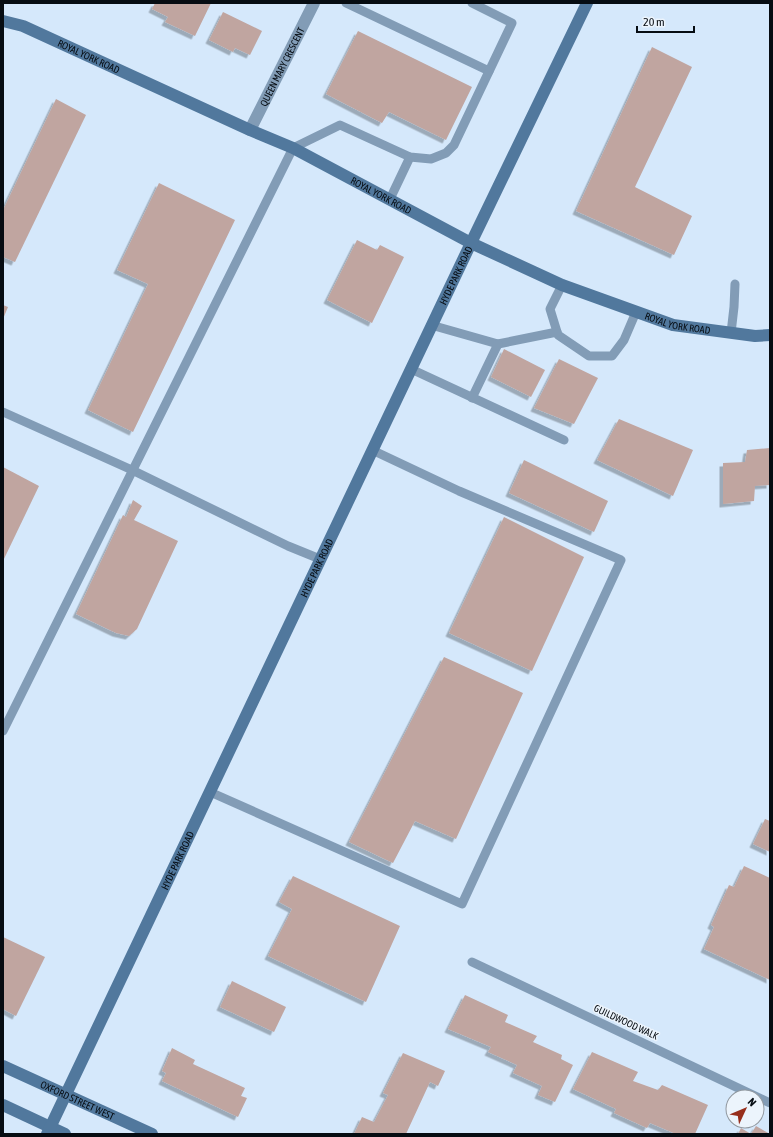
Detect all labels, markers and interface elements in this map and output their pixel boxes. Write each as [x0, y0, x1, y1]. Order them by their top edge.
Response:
scale bar [637, 8, 694, 34]
text: 20 m [643, 15, 665, 29]
street label: QUEEN MARY CRESCENT [257, 25, 307, 108]
street label: ROYAL YORK ROAD [56, 37, 122, 75]
street label: ROYAL YORK ROAD [349, 174, 414, 216]
street label: HYDE PARK ROAD [437, 244, 474, 306]
street label: ROYAL YORK ROAD [643, 310, 711, 336]
street label: HYDE PARK ROAD [298, 536, 335, 599]
street label: HYDE PARK ROAD [159, 829, 196, 891]
street label: GUILDWOOD WALK [592, 1002, 660, 1042]
street label: OXFORD STREET WEST [39, 1078, 117, 1122]
north arrow [725, 1089, 765, 1129]
text: N [746, 1096, 759, 1109]

